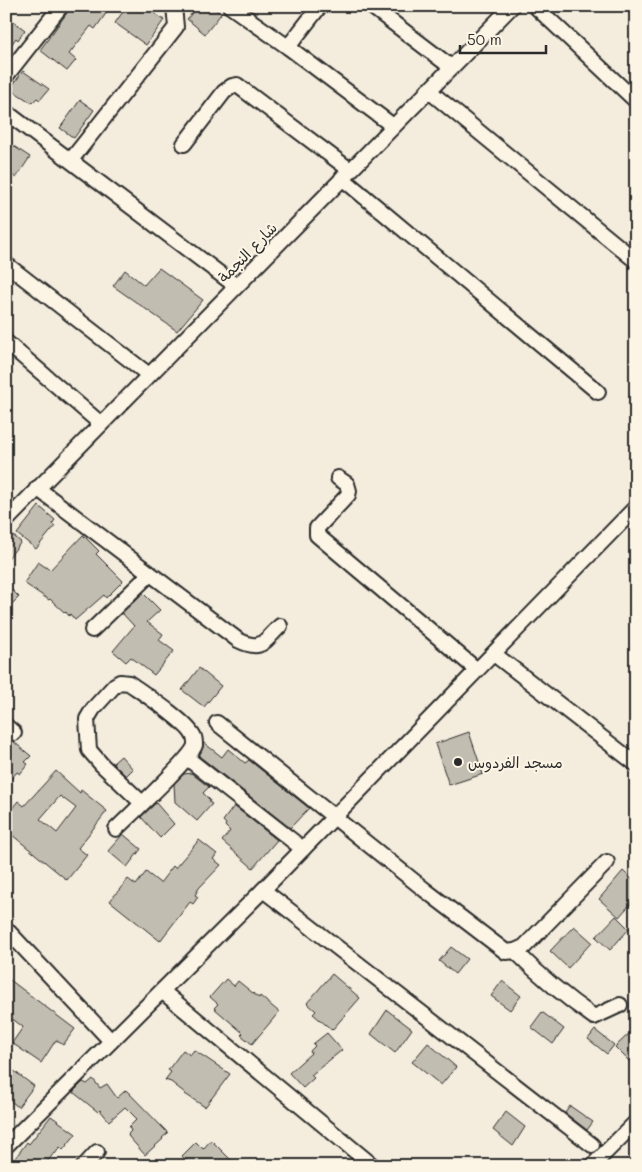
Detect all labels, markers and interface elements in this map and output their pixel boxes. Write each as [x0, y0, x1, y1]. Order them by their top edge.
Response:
scale bar [460, 22, 546, 54]
text: 50 m [467, 29, 502, 49]
street label: شارع النجمة [213, 217, 282, 287]
place label: مسجد الفردوس [468, 752, 563, 773]
marker: مسجد الفردوس [452, 756, 464, 768]

